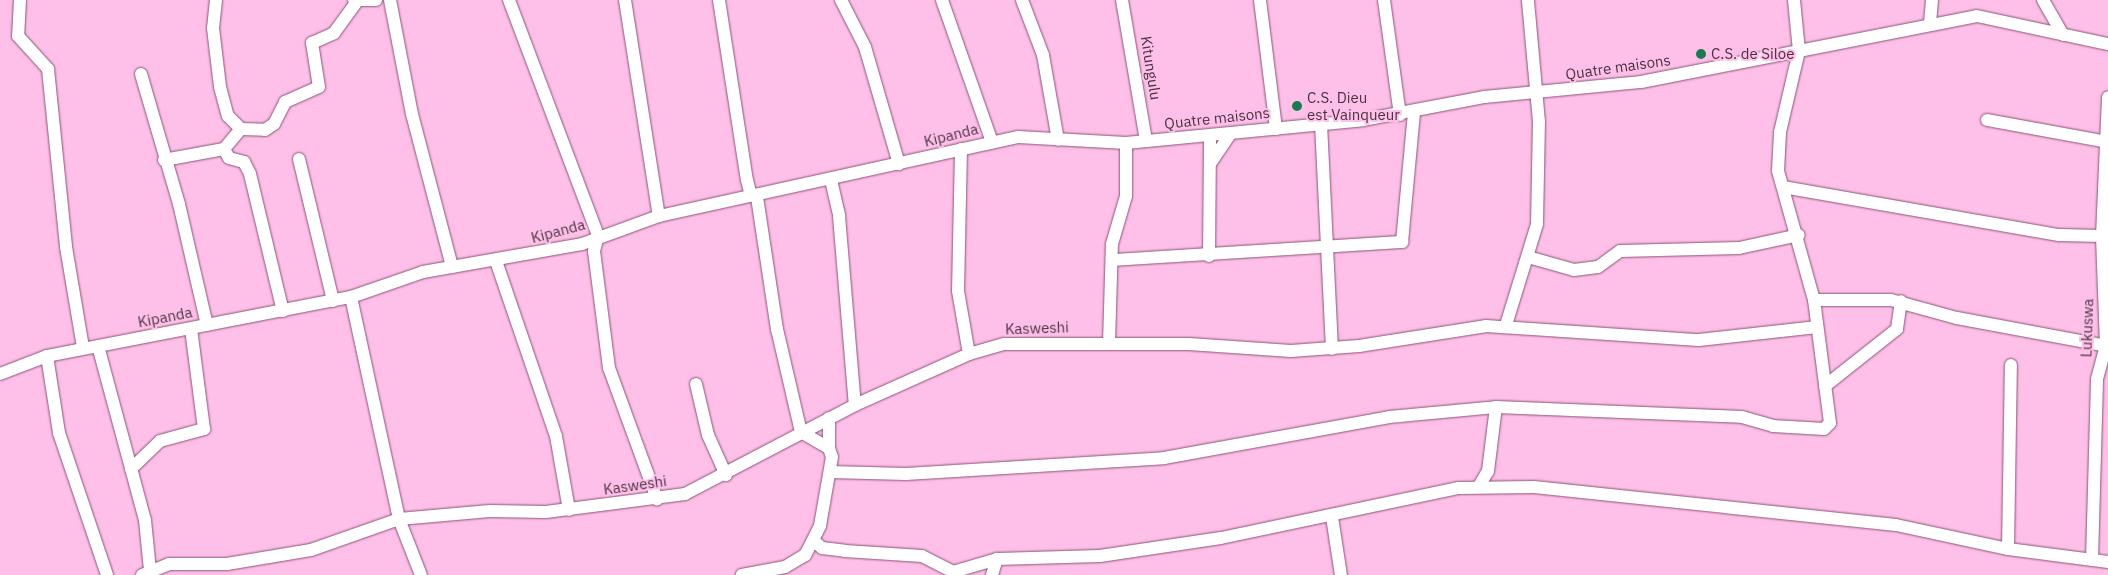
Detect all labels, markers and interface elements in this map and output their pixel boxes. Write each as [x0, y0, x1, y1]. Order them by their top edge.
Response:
street label: Kitungulu [1137, 35, 1165, 101]
place label: C.S. de Siloe [1711, 45, 1794, 63]
marker: C.S. de Siloe [1695, 48, 1707, 60]
street label: Quatre maisons [1564, 51, 1672, 83]
place label: C.S. Dieu est Vainqueur [1307, 88, 1400, 123]
marker: C.S. Dieu est Vainqueur [1291, 100, 1303, 112]
street label: Quatre maisons [1163, 104, 1271, 132]
street label: Kipanda [922, 120, 980, 150]
street label: Kipanda [529, 215, 587, 247]
street label: Lukuswa [2077, 298, 2097, 358]
street label: Kipanda [136, 303, 194, 331]
street label: Kasweshi [1005, 318, 1069, 338]
street label: Kasweshi [602, 472, 668, 498]

